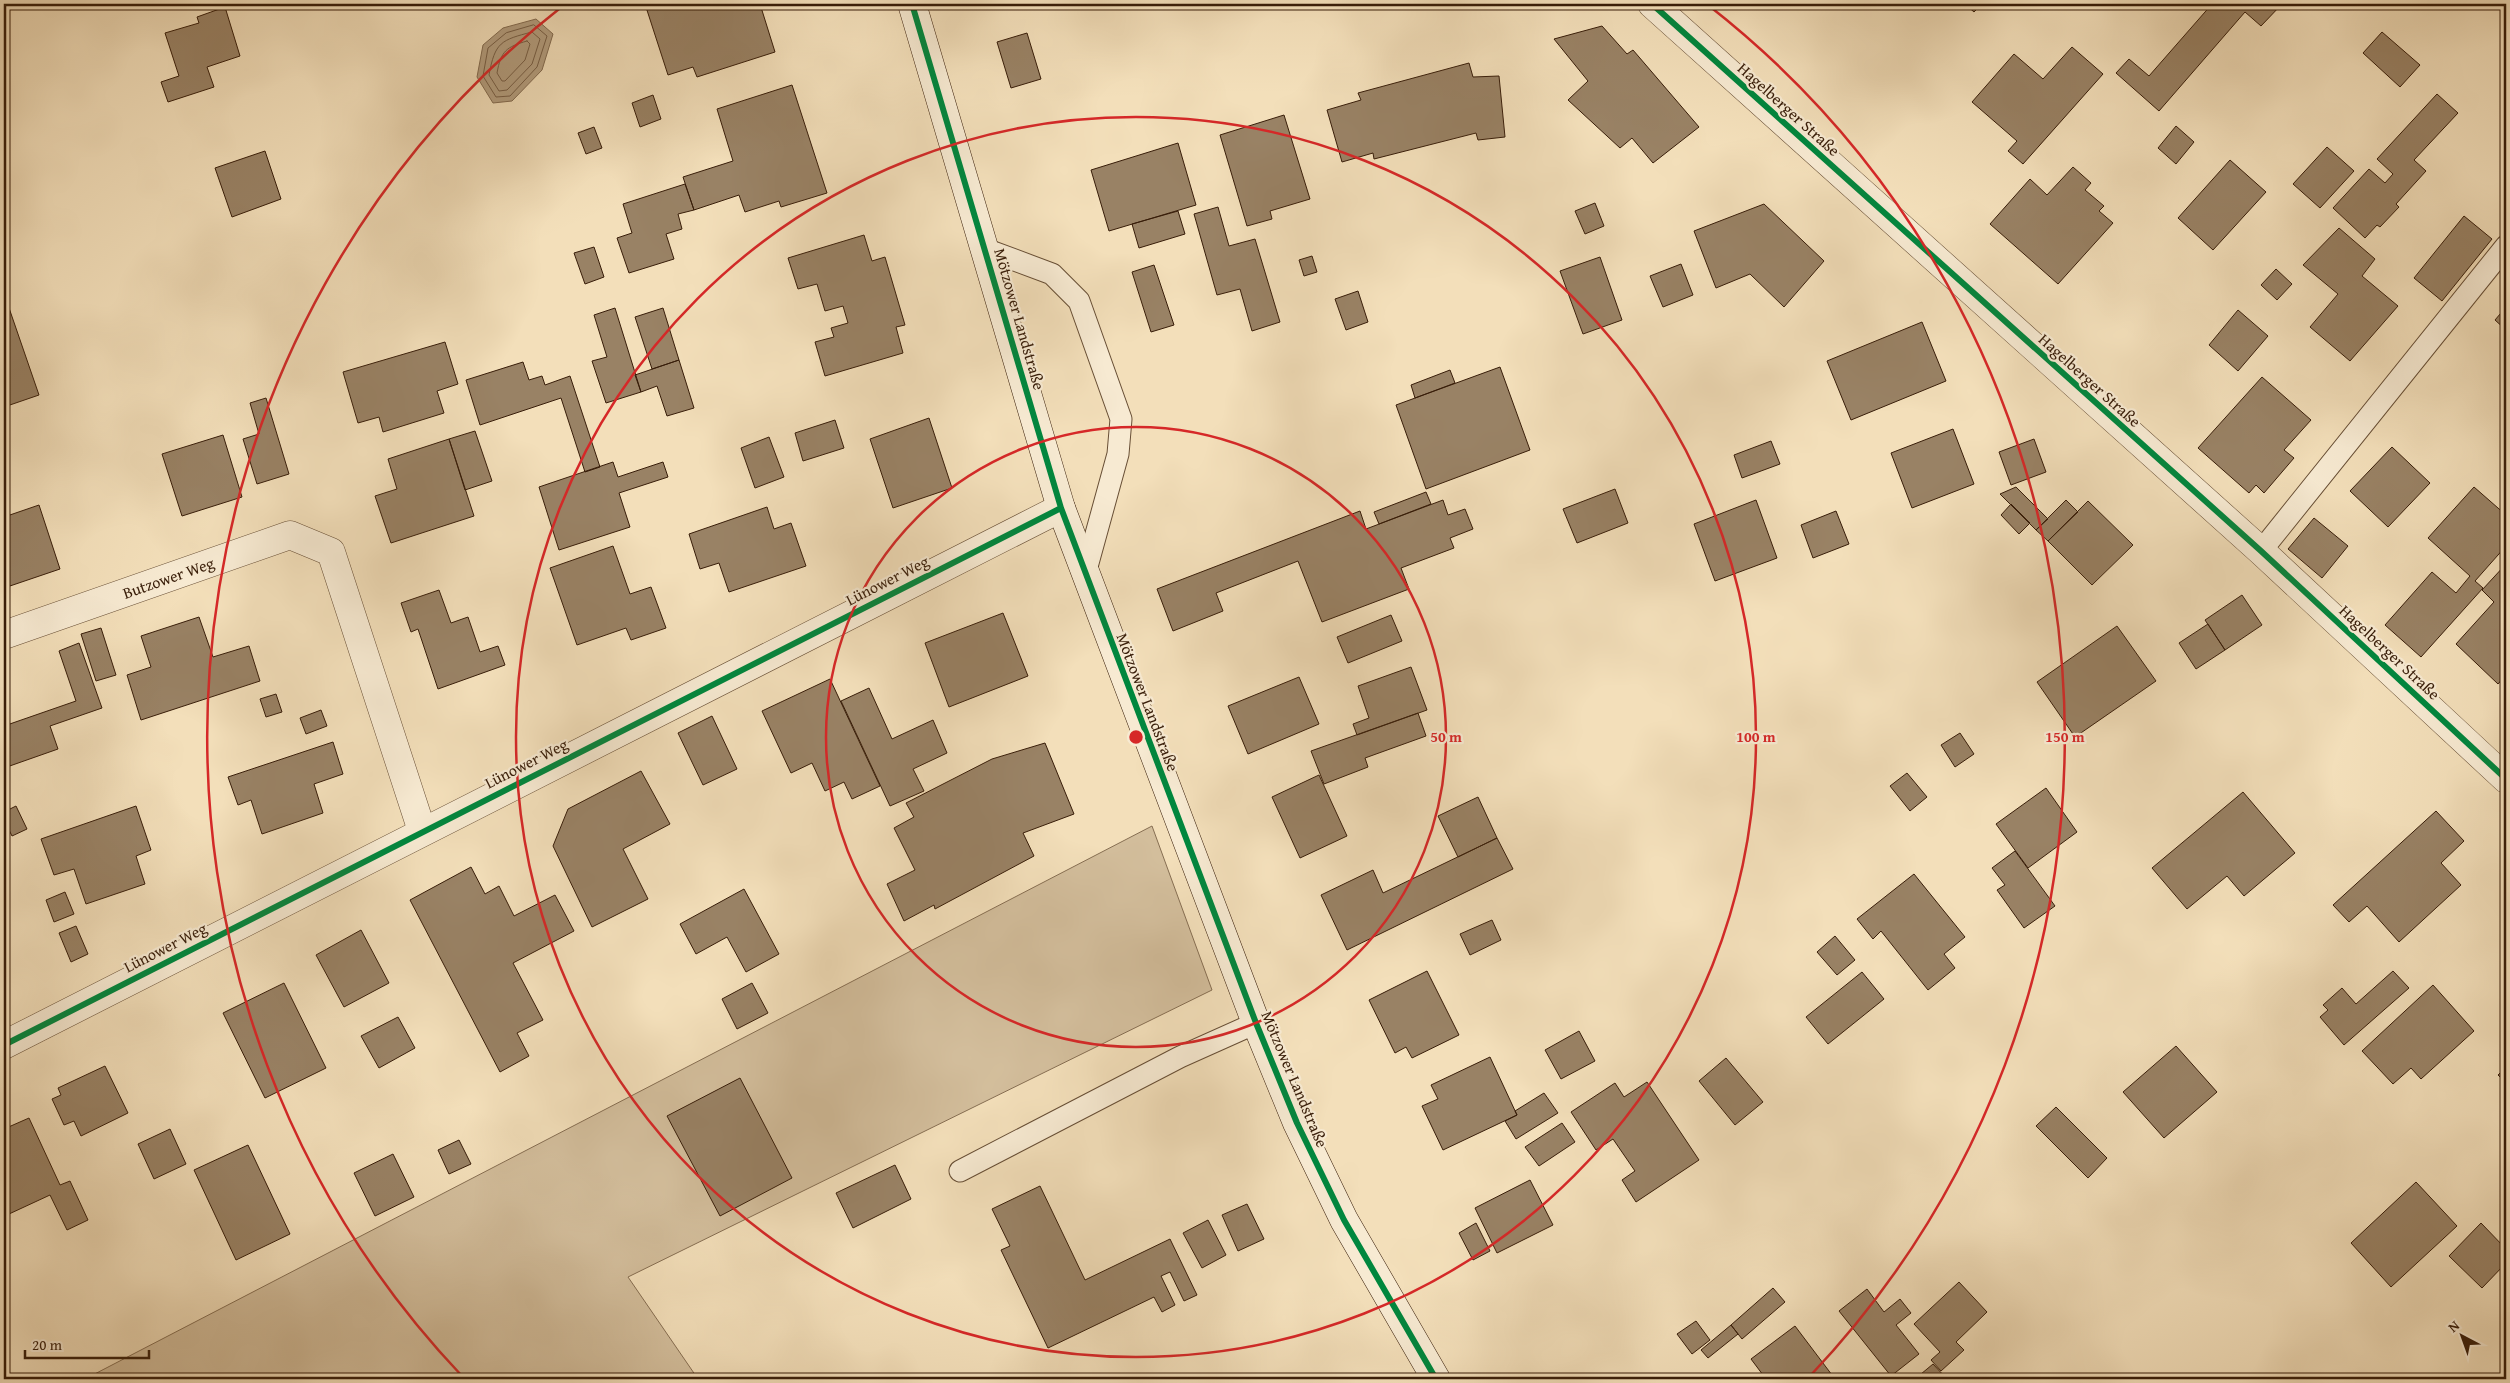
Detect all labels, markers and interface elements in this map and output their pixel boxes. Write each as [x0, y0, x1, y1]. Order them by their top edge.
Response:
street label: Hagelberger Straße [1732, 56, 1846, 162]
street label: Mötzower Landstraße [988, 245, 1052, 393]
street label: Hagelberger Straße [2033, 327, 2147, 433]
street label: Lünower Weg [841, 549, 933, 611]
street label: Butzower Weg [119, 550, 217, 605]
street label: Hagelberger Straße [2334, 599, 2446, 705]
street label: Mötzower Landstraße [1111, 629, 1185, 775]
text: 50 m [1430, 726, 1462, 747]
text: 100 m [1736, 726, 1776, 747]
text: 150 m [2045, 726, 2085, 747]
centre of rings [1127, 728, 1145, 746]
street label: Lünower Weg [480, 732, 572, 794]
street label: Lünower Weg [119, 916, 211, 978]
street label: Mötzower Landstraße [1255, 1007, 1335, 1151]
north arrow [2438, 1310, 2488, 1360]
text: N [2443, 1315, 2464, 1337]
scale bar [25, 1328, 149, 1360]
text: 20 m [32, 1334, 63, 1355]

